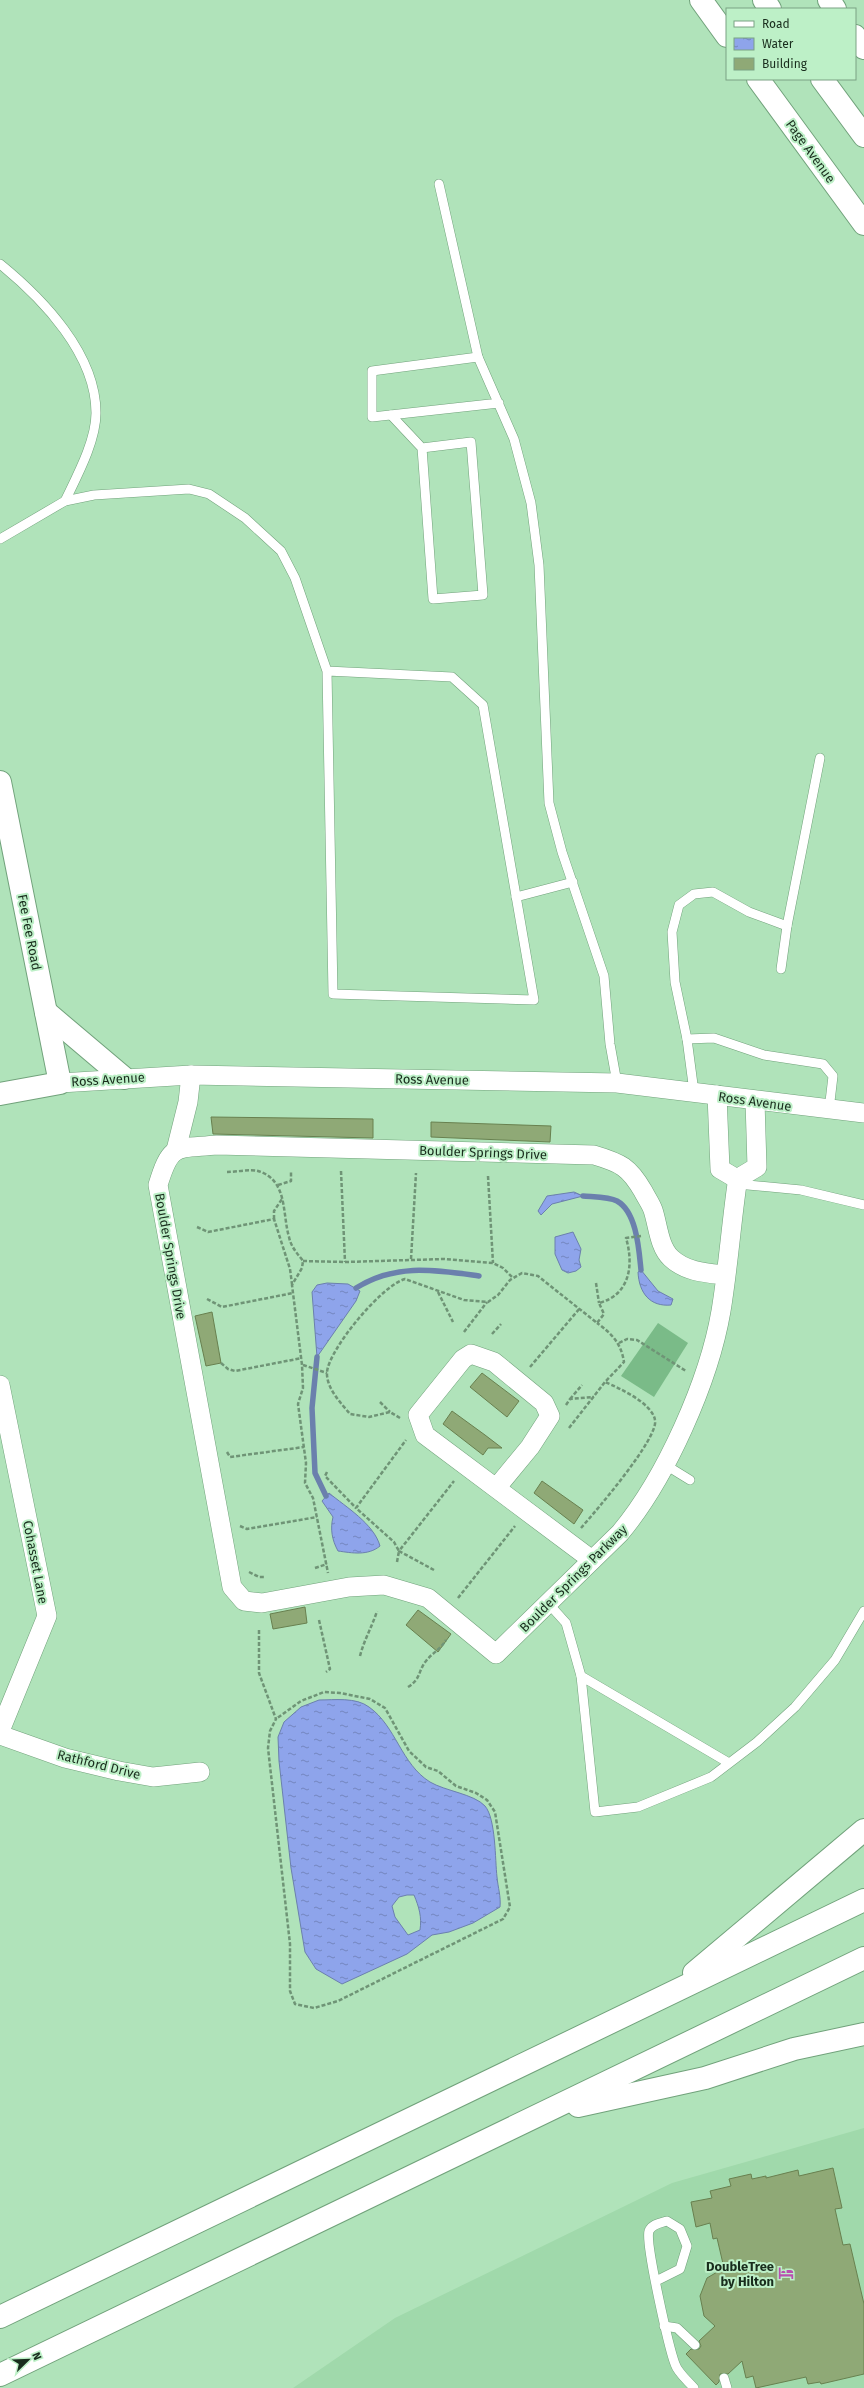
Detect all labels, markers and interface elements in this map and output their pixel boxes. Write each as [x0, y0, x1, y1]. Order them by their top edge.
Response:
legend [726, 8, 856, 80]
text: Road [762, 17, 790, 31]
text: Water [762, 37, 794, 51]
text: Building [762, 57, 808, 71]
street label: Page Avenue [783, 117, 838, 186]
street label: Fee Fee Road [15, 893, 44, 971]
street label: Ross Avenue [71, 1069, 145, 1090]
street label: Ross Avenue [395, 1071, 469, 1088]
street label: Ross Avenue [717, 1089, 793, 1114]
street label: Boulder Springs Drive [419, 1143, 547, 1162]
street label: Boulder Springs Drive [152, 1192, 189, 1320]
street label: Cohasset Lane [20, 1519, 51, 1605]
street label: Boulder Springs Parkway [517, 1521, 631, 1635]
street label: Rathford Drive [56, 1747, 142, 1782]
place label: DoubleTree by Hilton [706, 2259, 774, 2289]
hotel icon: DoubleTree by Hilton [777, 2264, 795, 2282]
north arrow [8, 2340, 48, 2380]
text: N [29, 2350, 44, 2362]

